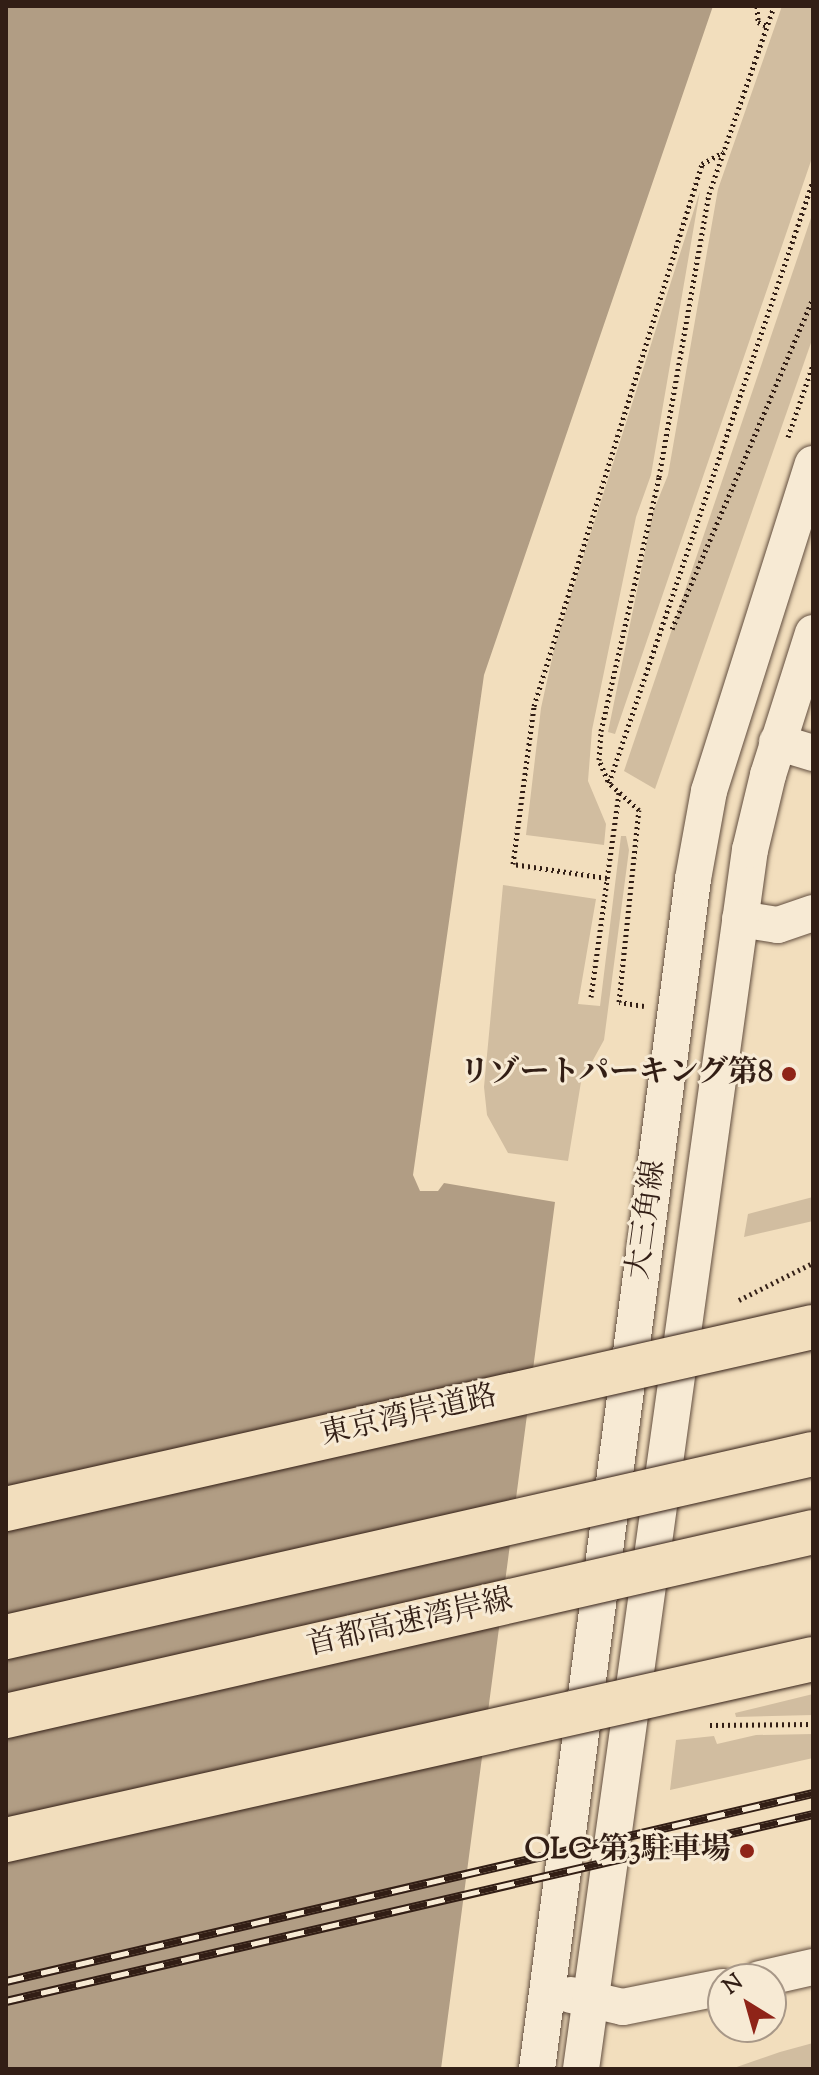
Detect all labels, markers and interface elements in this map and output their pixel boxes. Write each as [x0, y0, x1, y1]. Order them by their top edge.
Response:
place label: リゾートパーキング第8 [458, 1056, 773, 1092]
marker: リゾートパーキング第8 [780, 1065, 798, 1083]
street label: 大三角線 [622, 1158, 674, 1282]
street label: 東京湾岸道路 [317, 1379, 501, 1455]
street label: 首都高速湾岸線 [304, 1583, 516, 1665]
place label: OLC 第3駐車場 [525, 1833, 731, 1869]
marker: OLC 第3駐車場 [738, 1842, 756, 1860]
north arrow [707, 1963, 787, 2043]
text: N [717, 1967, 750, 2003]

